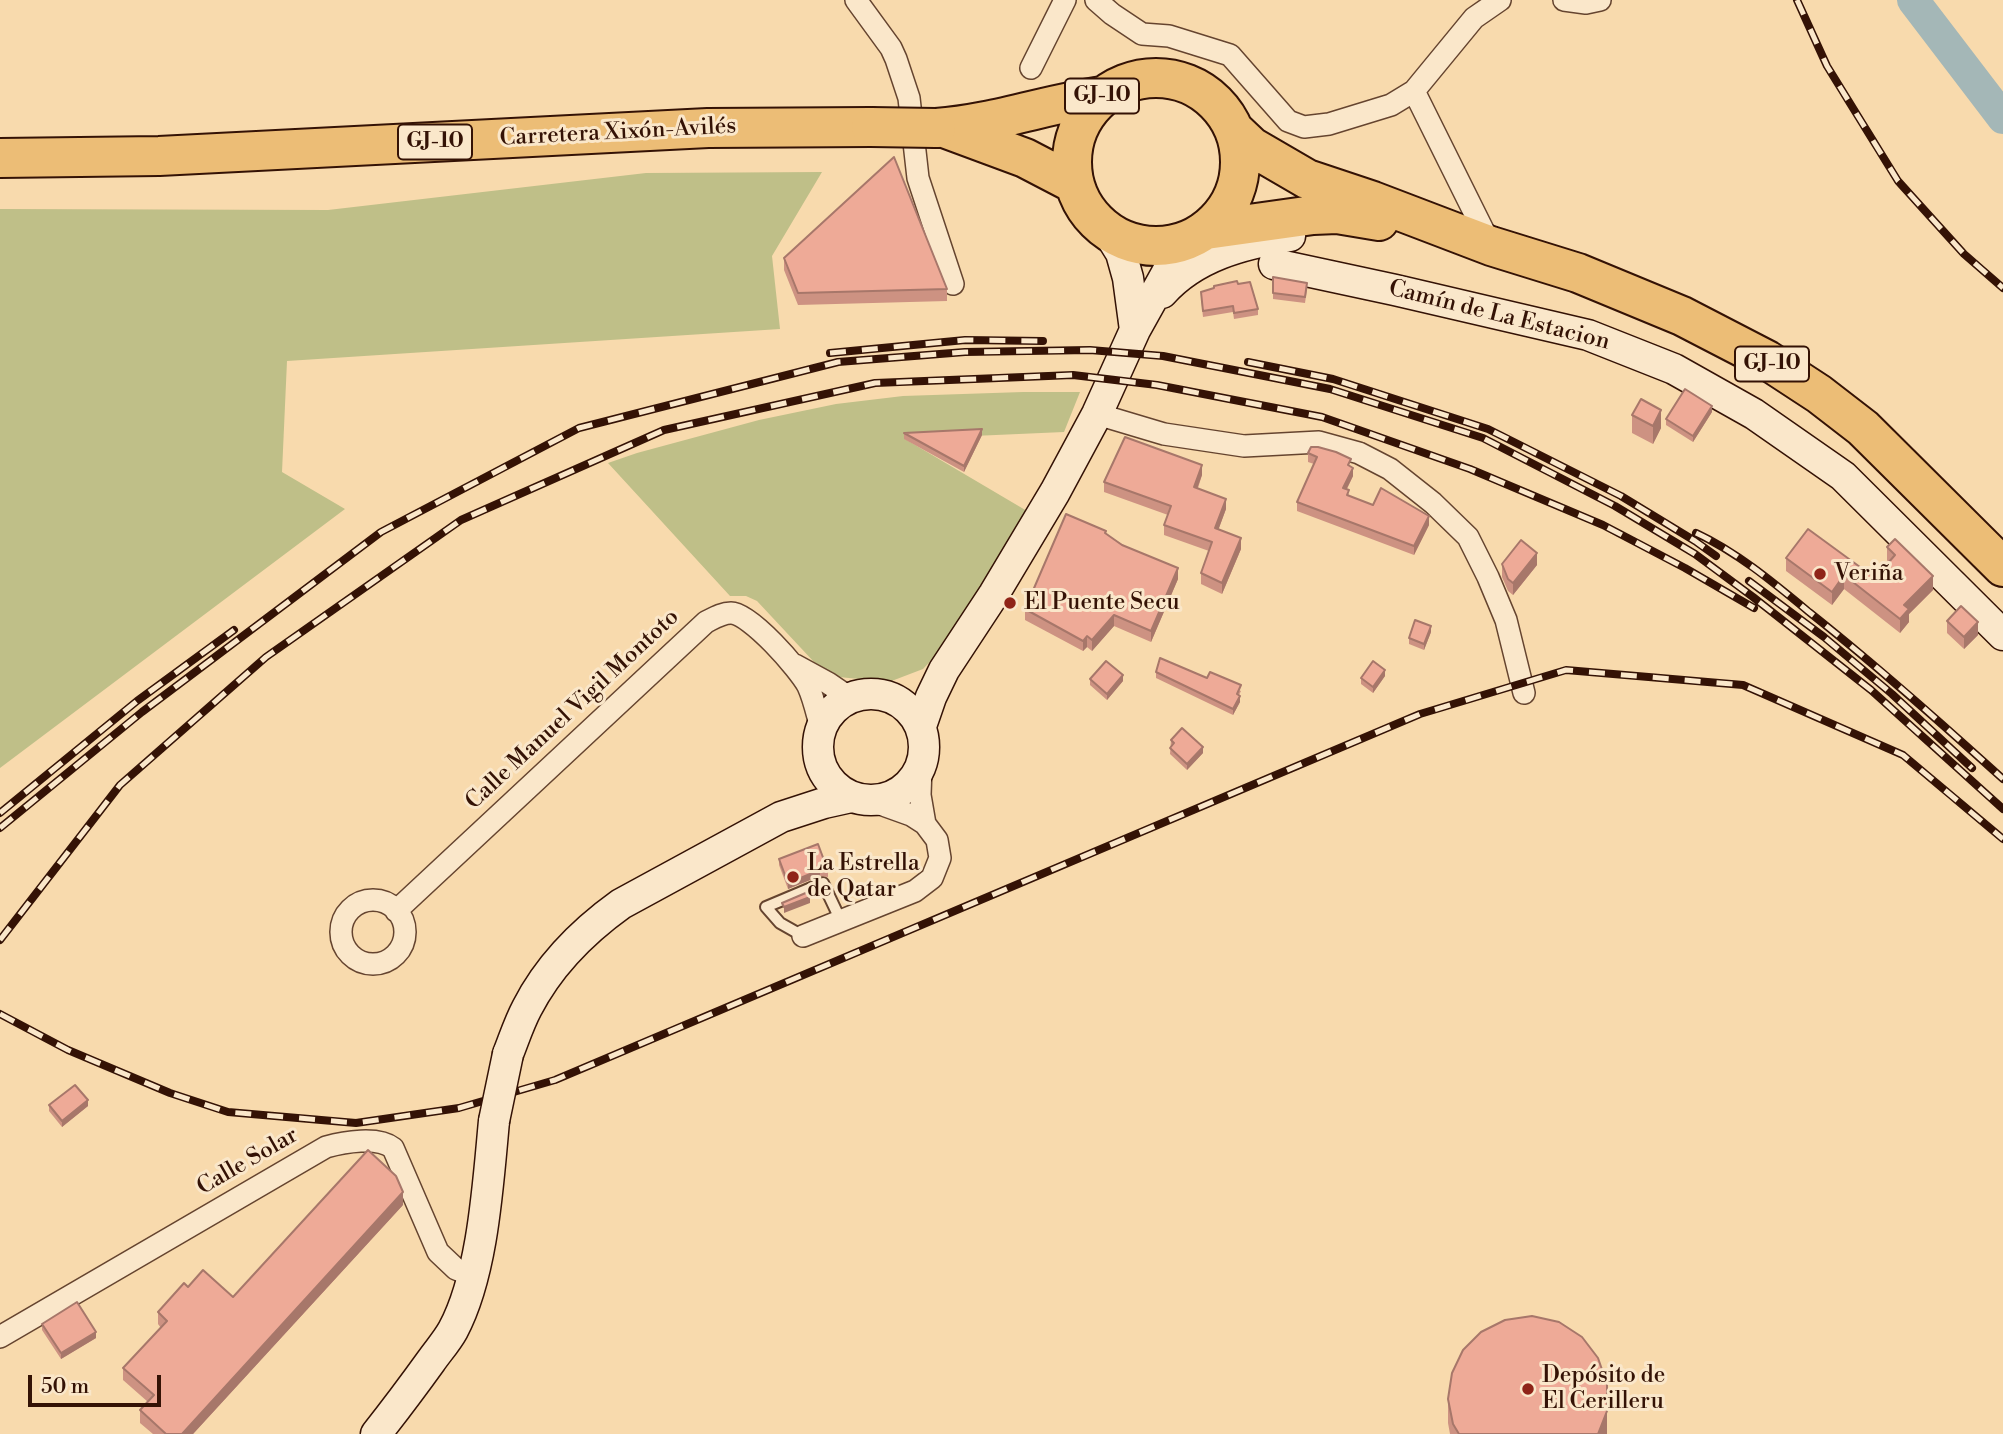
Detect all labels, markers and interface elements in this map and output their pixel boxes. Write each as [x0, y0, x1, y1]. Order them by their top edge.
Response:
road number: GJ-10 [1065, 78, 1139, 114]
street label: Carretera Xixón-Avilés [499, 113, 737, 153]
road number: GJ-10 [398, 124, 472, 160]
street label: Camín de La Estacion [1386, 275, 1612, 357]
road number: GJ-10 [1735, 346, 1809, 382]
place label: Veriña [1834, 560, 1903, 588]
marker: Veriña [1812, 566, 1828, 582]
place label: El Puente Secu [1024, 589, 1180, 617]
marker: El Puente Secu [1002, 595, 1018, 611]
street label: Calle Manuel Vigil Montoto [461, 604, 685, 816]
place label: La Estrella de Qatar [807, 850, 920, 904]
marker: La Estrella de Qatar [785, 869, 801, 885]
street label: Calle Solar [193, 1122, 303, 1202]
scale bar [32, 1360, 164, 1404]
place label: Depósito de El Cerilleru [1542, 1362, 1665, 1416]
text: 50 m [41, 1374, 89, 1400]
marker: Depósito de El Cerilleru [1520, 1381, 1536, 1397]

